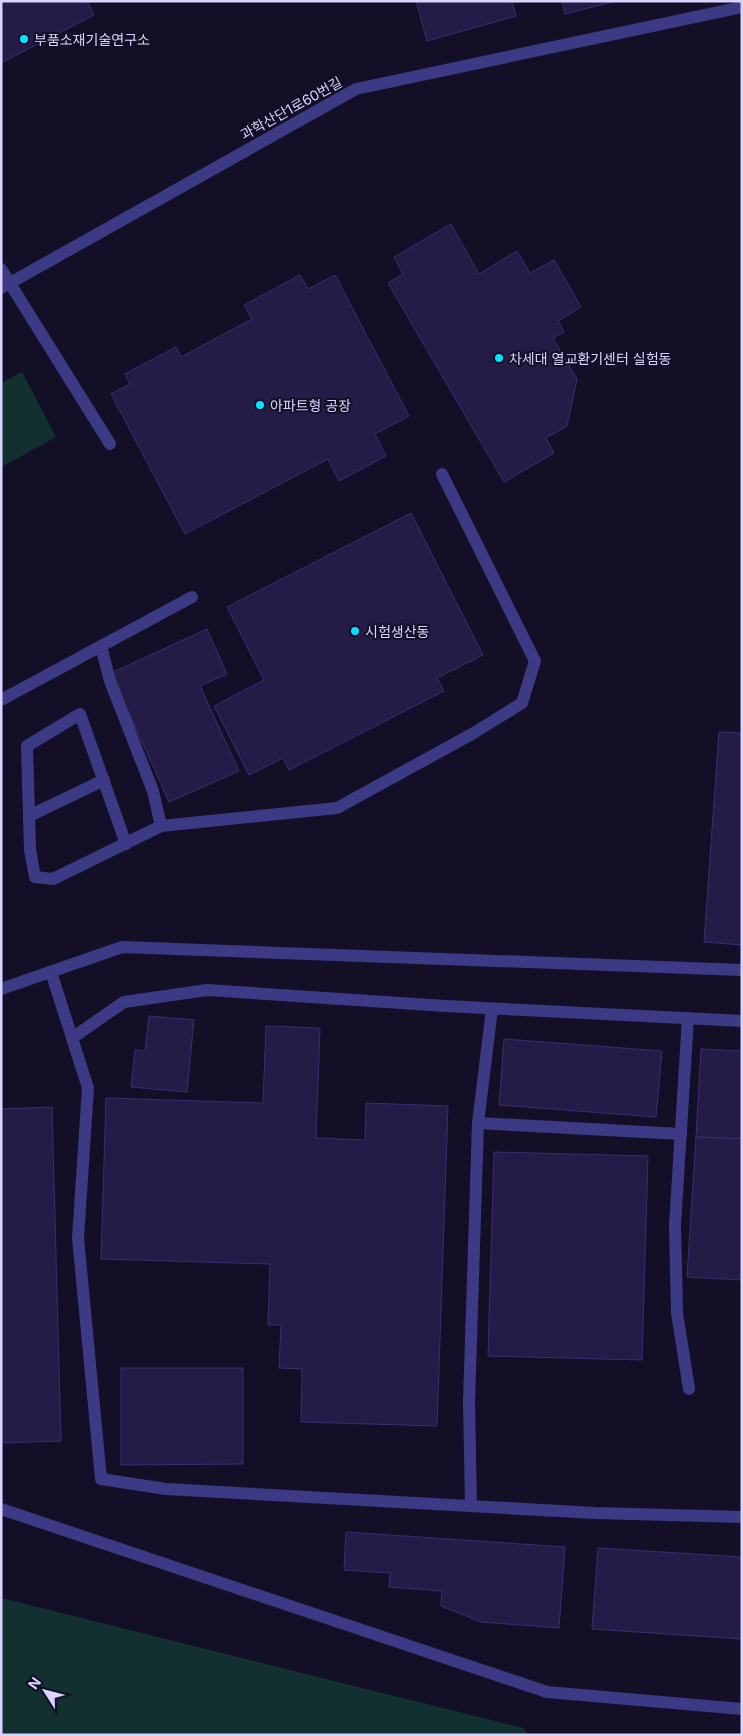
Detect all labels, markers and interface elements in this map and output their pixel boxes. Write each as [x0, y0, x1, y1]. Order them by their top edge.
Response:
place label: 부품소재기술연구소 [34, 31, 150, 48]
marker: 부품소재기술연구소 [18, 33, 30, 45]
street label: 과학산단1로60번길 [237, 73, 345, 143]
place label: 차세대 열교환기센터 실험동 [509, 350, 672, 367]
marker: 차세대 열교환기센터 실험동 [493, 352, 505, 364]
place label: 아파트형 공장 [270, 397, 351, 414]
marker: 아파트형 공장 [254, 399, 266, 411]
place label: 시험생산동 [365, 623, 430, 640]
marker: 시험생산동 [349, 625, 361, 637]
north arrow [20, 1666, 70, 1716]
text: N [24, 1674, 44, 1692]

